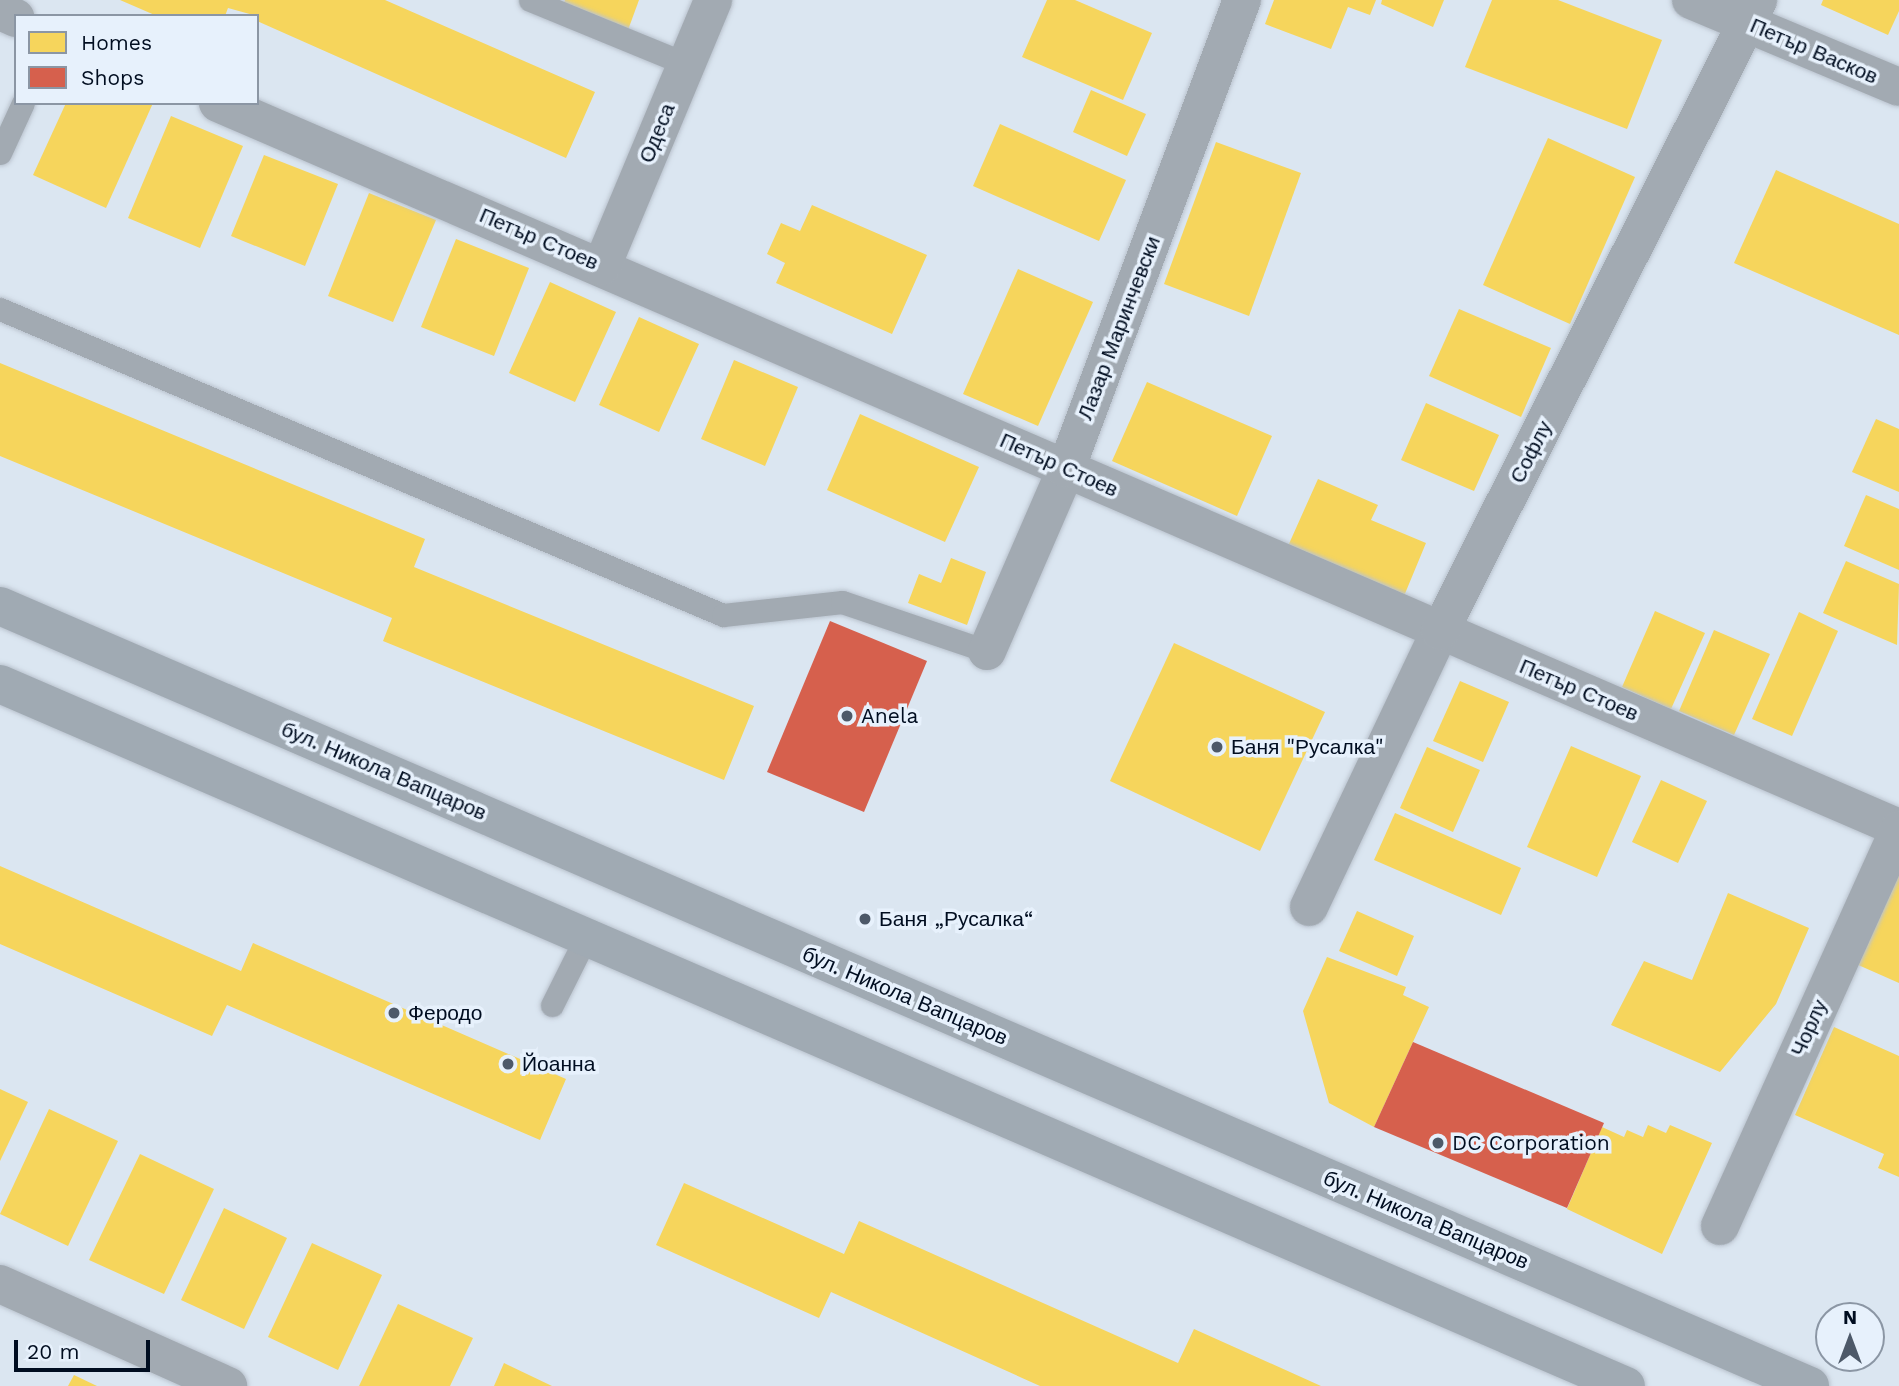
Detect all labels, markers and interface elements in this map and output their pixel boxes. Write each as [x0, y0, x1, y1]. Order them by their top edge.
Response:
street label: Петър Васков [1746, 13, 1882, 89]
legend [14, 14, 259, 105]
text: Homes [81, 30, 152, 55]
text: Shops [81, 65, 144, 90]
street label: Одеса [634, 100, 680, 166]
street label: Петър Стоев [476, 203, 602, 275]
street label: Лазар Маринчевски [1072, 233, 1166, 423]
street label: Софлу [1505, 417, 1557, 487]
street label: Петър Стоев [996, 428, 1122, 502]
street label: Петър Стоев [1516, 654, 1642, 726]
place label: Anela [861, 703, 918, 729]
marker: Anela [839, 708, 855, 724]
street label: бул. Никола Вапцаров [278, 716, 490, 826]
place label: Баня "Русалка" [1231, 734, 1384, 760]
marker: Баня "Русалка" [1209, 739, 1225, 755]
place label: Баня „Русалка“ [879, 906, 1033, 932]
marker: Баня „Русалка“ [857, 911, 873, 927]
street label: бул. Никола Вапцаров [799, 941, 1011, 1051]
street label: Чорлу [1785, 996, 1833, 1060]
place label: Феродо [408, 1000, 482, 1026]
marker: Феродо [386, 1005, 402, 1021]
place label: Йоанна [522, 1051, 595, 1077]
marker: Йоанна [500, 1056, 516, 1072]
place label: DC Corporation [1452, 1130, 1610, 1156]
marker: DC Corporation [1430, 1135, 1446, 1151]
street label: бул. Никола Вапцаров [1320, 1165, 1532, 1275]
north arrow [1815, 1302, 1885, 1372]
text: N [1843, 1306, 1857, 1329]
scale bar [18, 1326, 154, 1370]
text: 20 m [27, 1339, 79, 1364]

